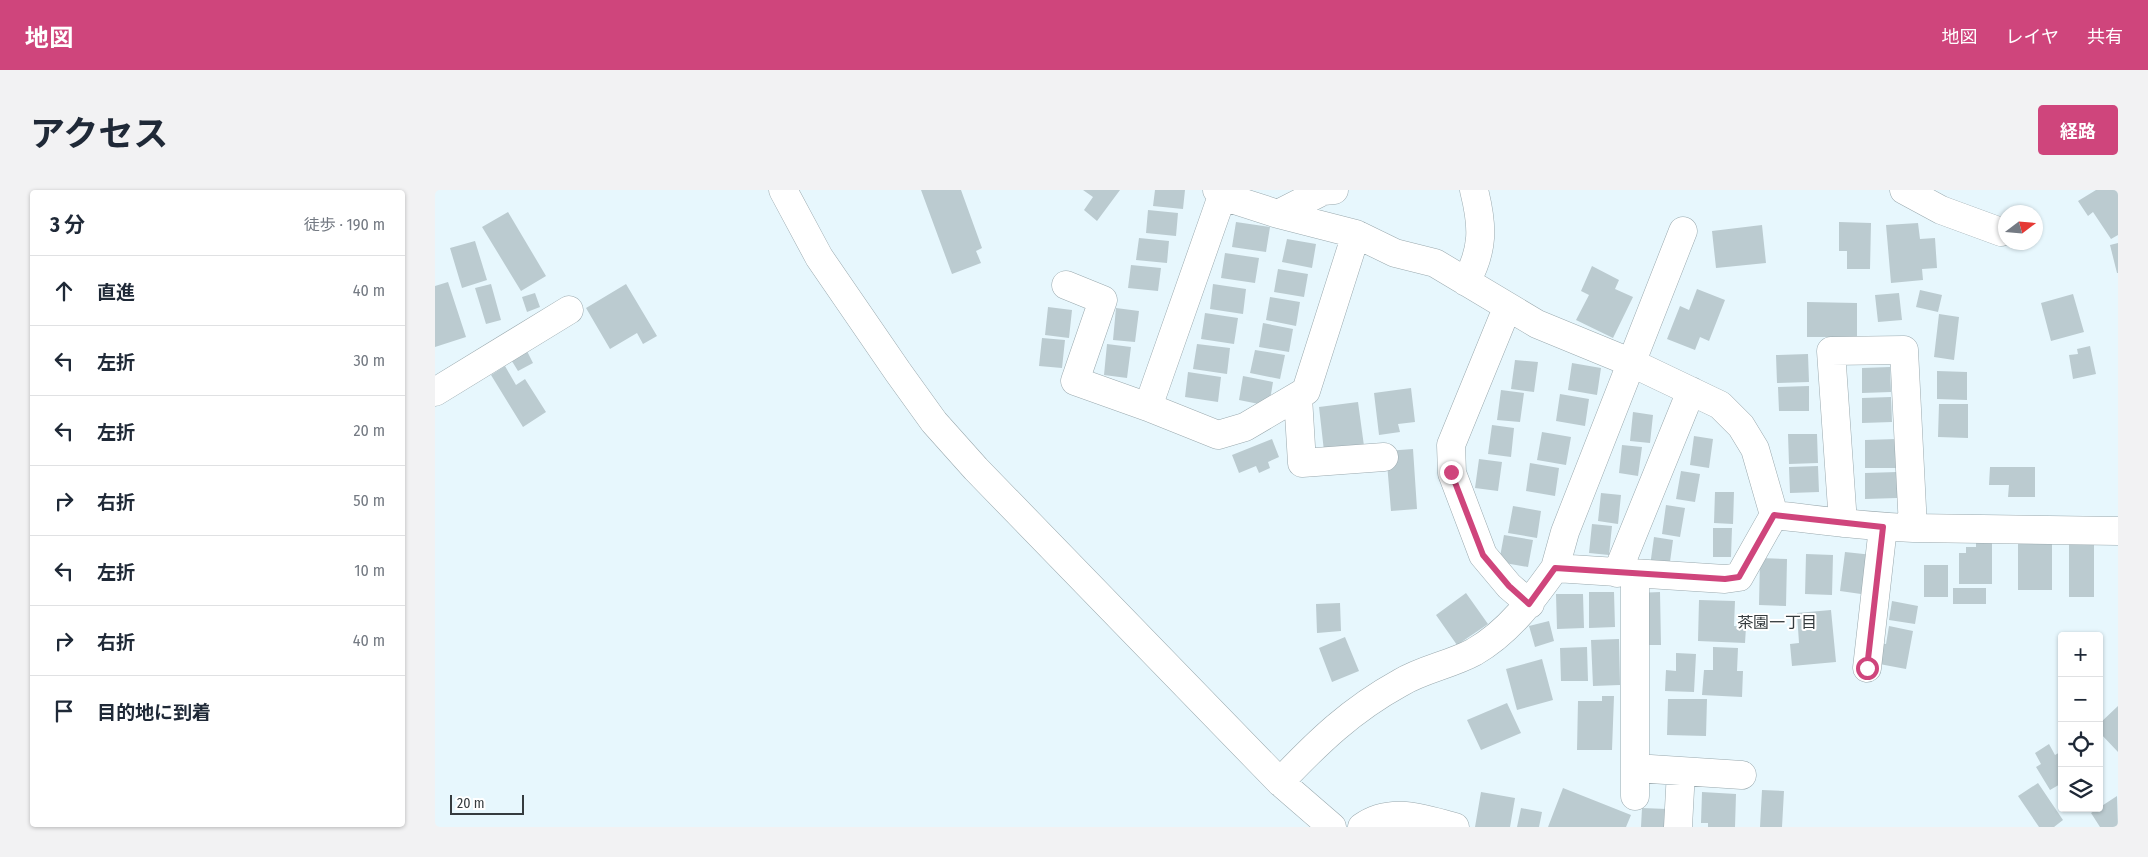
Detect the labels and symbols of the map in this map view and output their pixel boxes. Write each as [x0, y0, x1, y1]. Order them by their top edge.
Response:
north arrow [1998, 205, 2043, 250]
route end [1440, 461, 1463, 484]
district label: 茶園一丁目 [1737, 613, 1817, 632]
route start [1856, 657, 1879, 680]
scale bar [450, 792, 524, 815]

